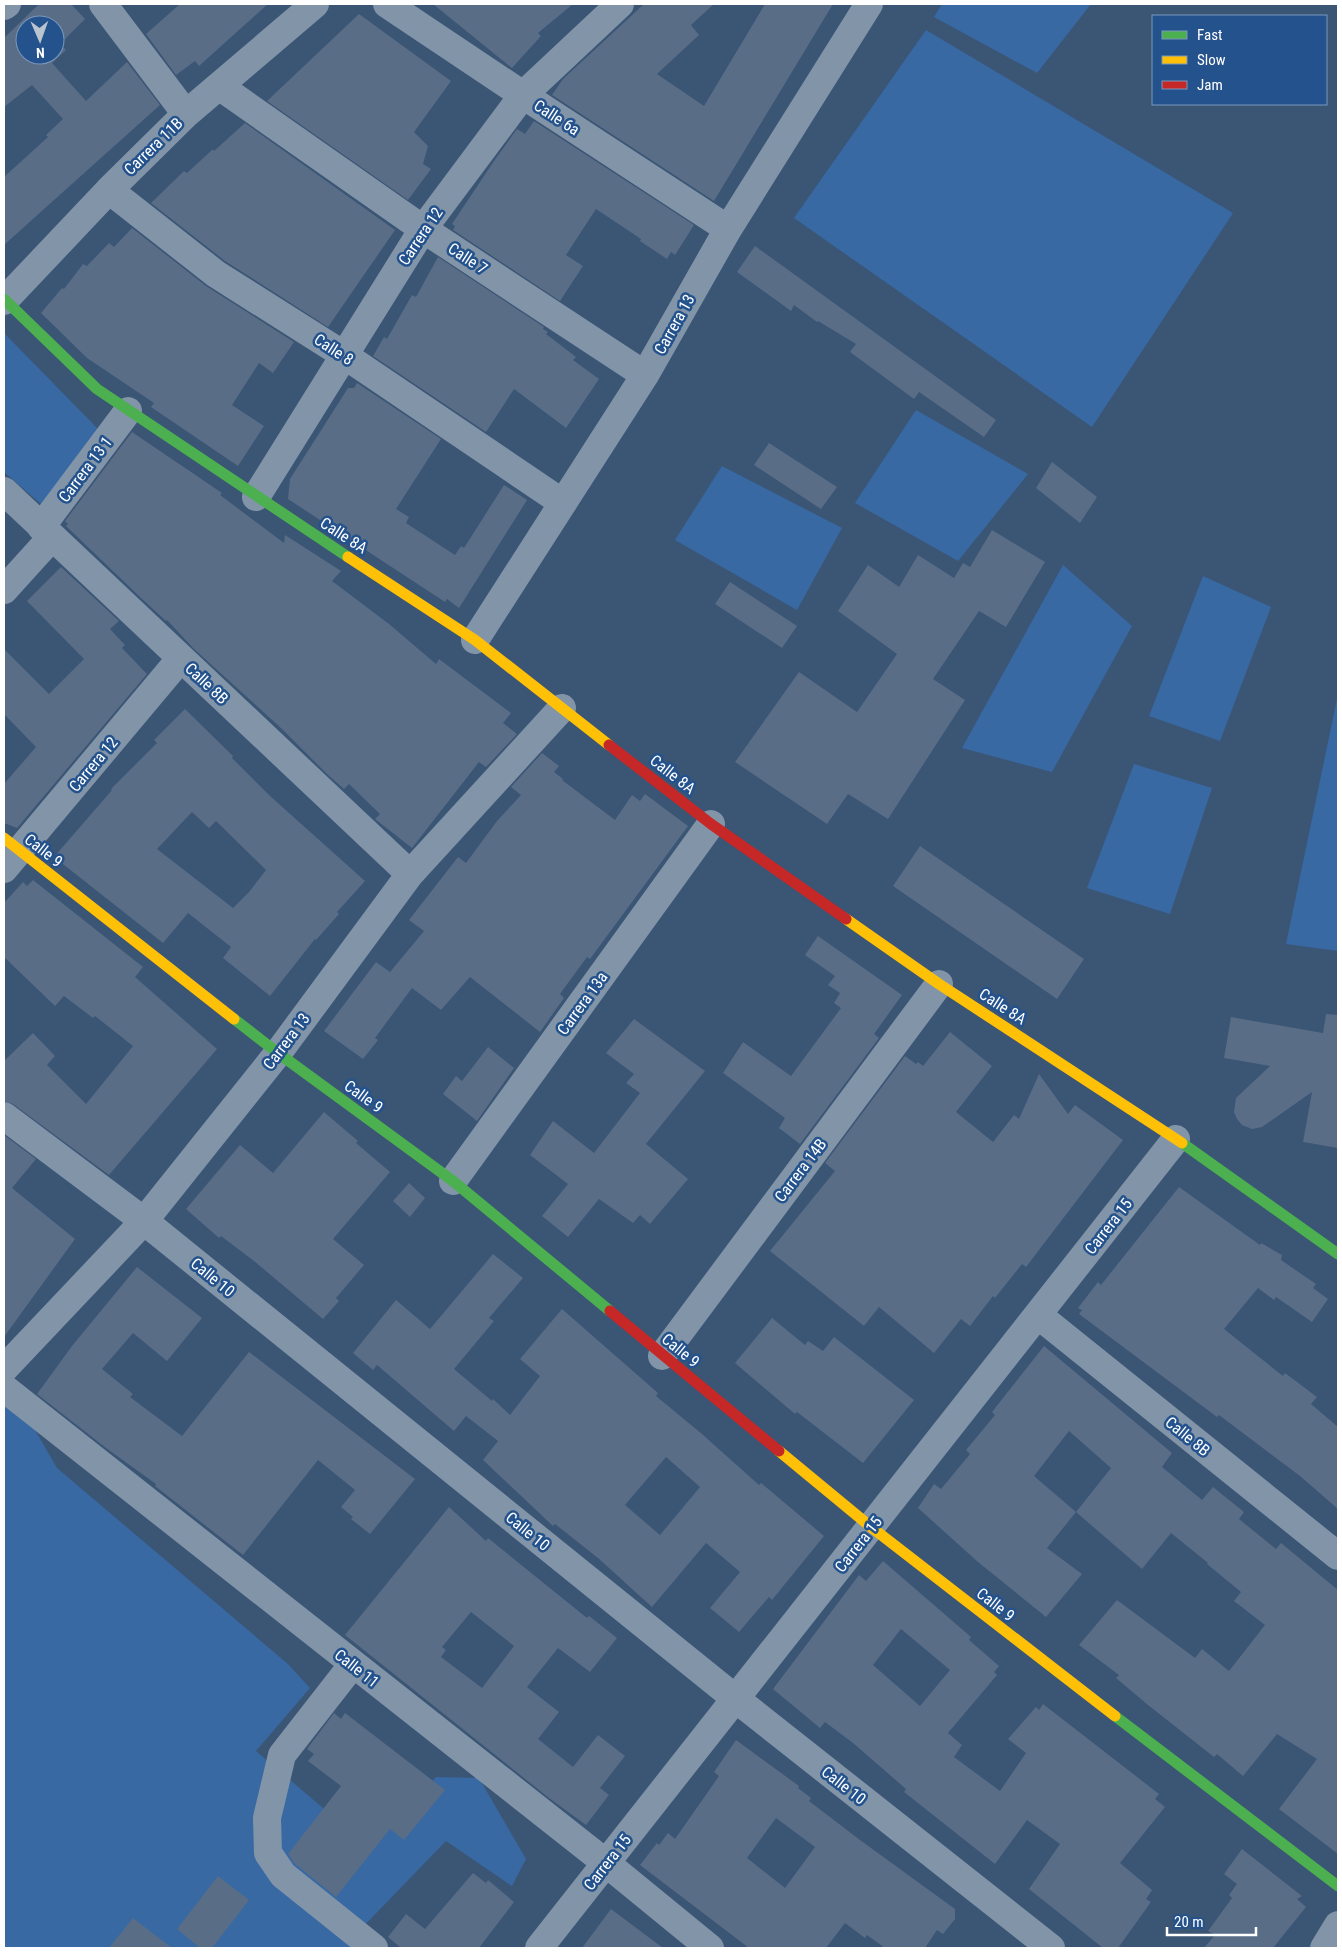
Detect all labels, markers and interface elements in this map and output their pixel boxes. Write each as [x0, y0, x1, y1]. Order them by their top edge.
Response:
north arrow [15, 15, 65, 65]
legend [1152, 15, 1327, 105]
text: Fast [1197, 26, 1222, 44]
text: N [36, 45, 45, 61]
text: Slow [1197, 51, 1226, 69]
text: Jam [1197, 76, 1223, 94]
street label: Calle 6a [530, 96, 583, 139]
street label: Carrera 11B [120, 114, 187, 179]
street label: Carrera 12 [394, 204, 447, 269]
street label: Calle 7 [444, 239, 491, 278]
street label: Carrera 13 [650, 291, 699, 358]
street label: Calle 8 [310, 330, 357, 369]
street label: Carrera 13 1 [55, 433, 116, 506]
street label: Calle 8A [317, 513, 371, 558]
street label: Calle 8B [181, 659, 232, 708]
street label: Carrera 12 [65, 733, 122, 796]
street label: Calle 8A [646, 751, 699, 798]
street label: Calle 9 [21, 830, 67, 871]
street label: Carrera 13a [553, 968, 612, 1038]
street label: Calle 8A [976, 984, 1030, 1029]
street label: Carrera 13 [259, 1009, 314, 1073]
street label: Calle 9 [341, 1076, 387, 1117]
street label: Carrera 14B [770, 1135, 830, 1206]
street label: Carrera 15 [1081, 1195, 1136, 1258]
street label: Calle 10 [187, 1254, 238, 1301]
street label: Calle 9 [658, 1329, 703, 1371]
street label: Calle 8B [1162, 1413, 1214, 1460]
street label: Calle 10 [502, 1508, 553, 1555]
street label: Carrera 15 [831, 1513, 886, 1576]
street label: Calle 9 [973, 1584, 1019, 1625]
street label: Calle 11 [331, 1645, 383, 1692]
street label: Calle 10 [818, 1762, 870, 1809]
street label: Carrera 15 [580, 1831, 635, 1894]
scale bar [1167, 1904, 1256, 1936]
text: 20 m [1174, 1913, 1204, 1931]

